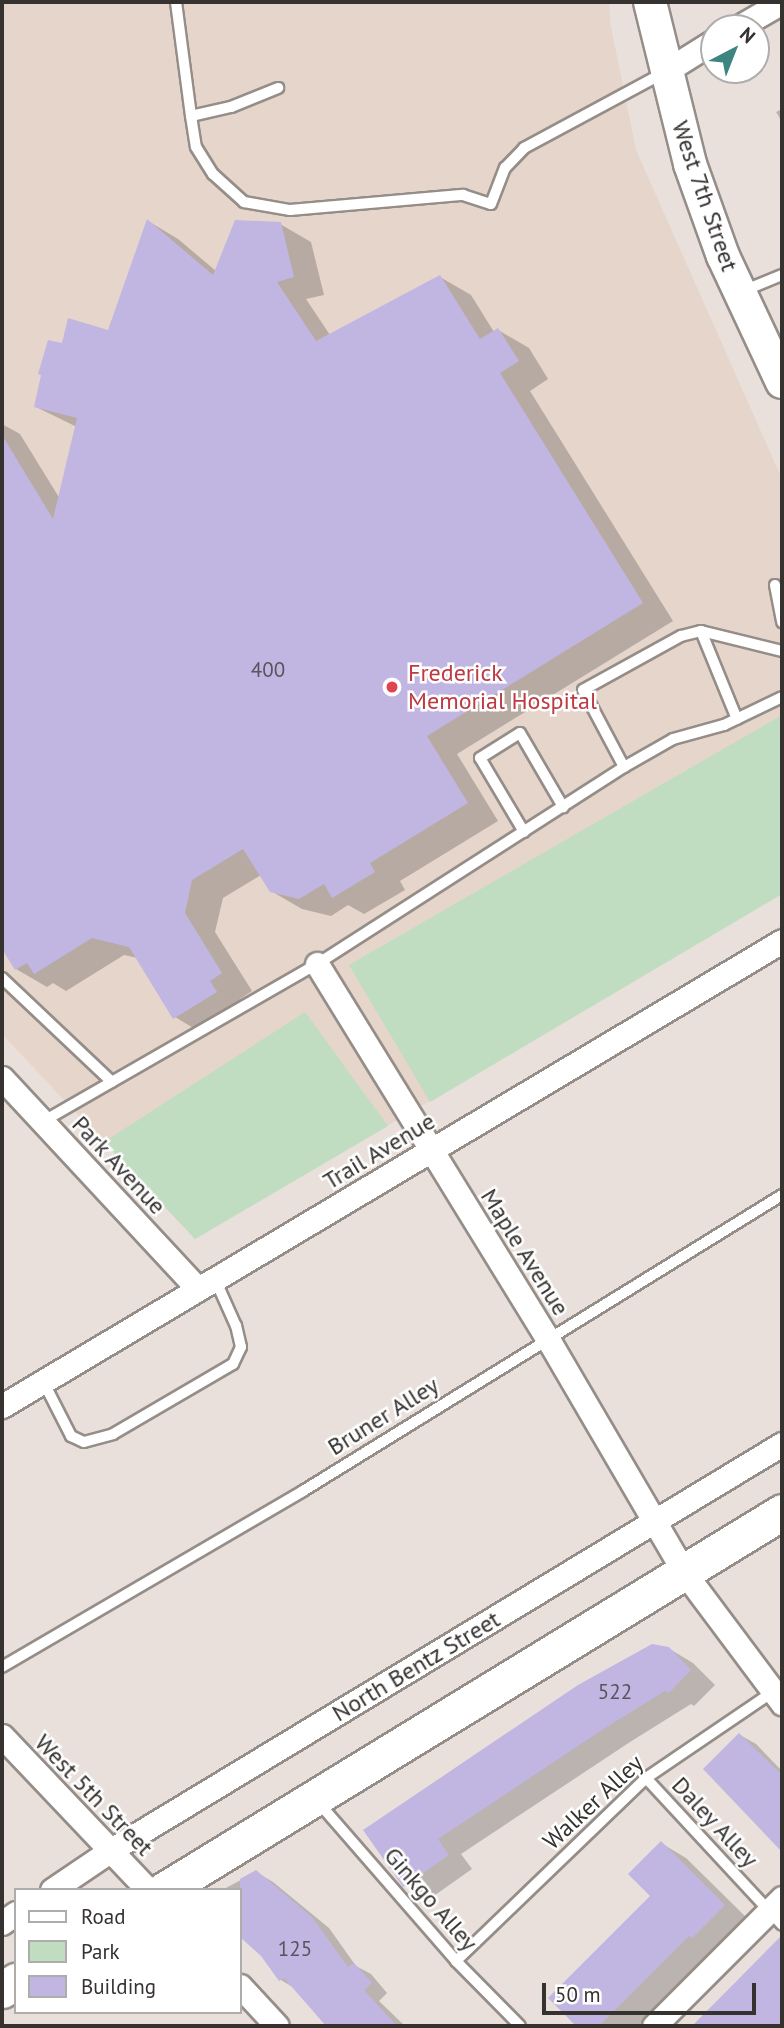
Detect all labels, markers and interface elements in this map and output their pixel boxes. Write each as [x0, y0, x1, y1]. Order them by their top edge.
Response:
north arrow [700, 14, 770, 84]
text: N [735, 22, 760, 48]
street label: West 7th Street [666, 117, 744, 275]
house number: 400 [251, 657, 285, 683]
place label: Frederick Memorial Hospital [408, 659, 597, 715]
marker: Frederick Memorial Hospital [382, 677, 402, 697]
street label: Trail Avenue [318, 1106, 440, 1196]
street label: Park Avenue [66, 1109, 172, 1221]
street label: Maple Avenue [475, 1183, 575, 1321]
street label: Bruner Alley [322, 1370, 444, 1462]
street label: North Bentz Street [327, 1604, 505, 1728]
house number: 522 [598, 1679, 632, 1705]
street label: West 5th Street [29, 1728, 159, 1862]
street label: Walker Alley [537, 1748, 649, 1856]
street label: Daley Alley [665, 1770, 765, 1874]
street label: Ginkgo Alley [378, 1841, 484, 1957]
legend [14, 1888, 242, 2014]
text: Road [81, 1903, 125, 1930]
house number: 125 [278, 1936, 312, 1962]
text: Park [81, 1938, 120, 1965]
scale bar [546, 1968, 760, 2012]
text: Building [81, 1973, 156, 2000]
text: 50 m [555, 1981, 601, 2008]

